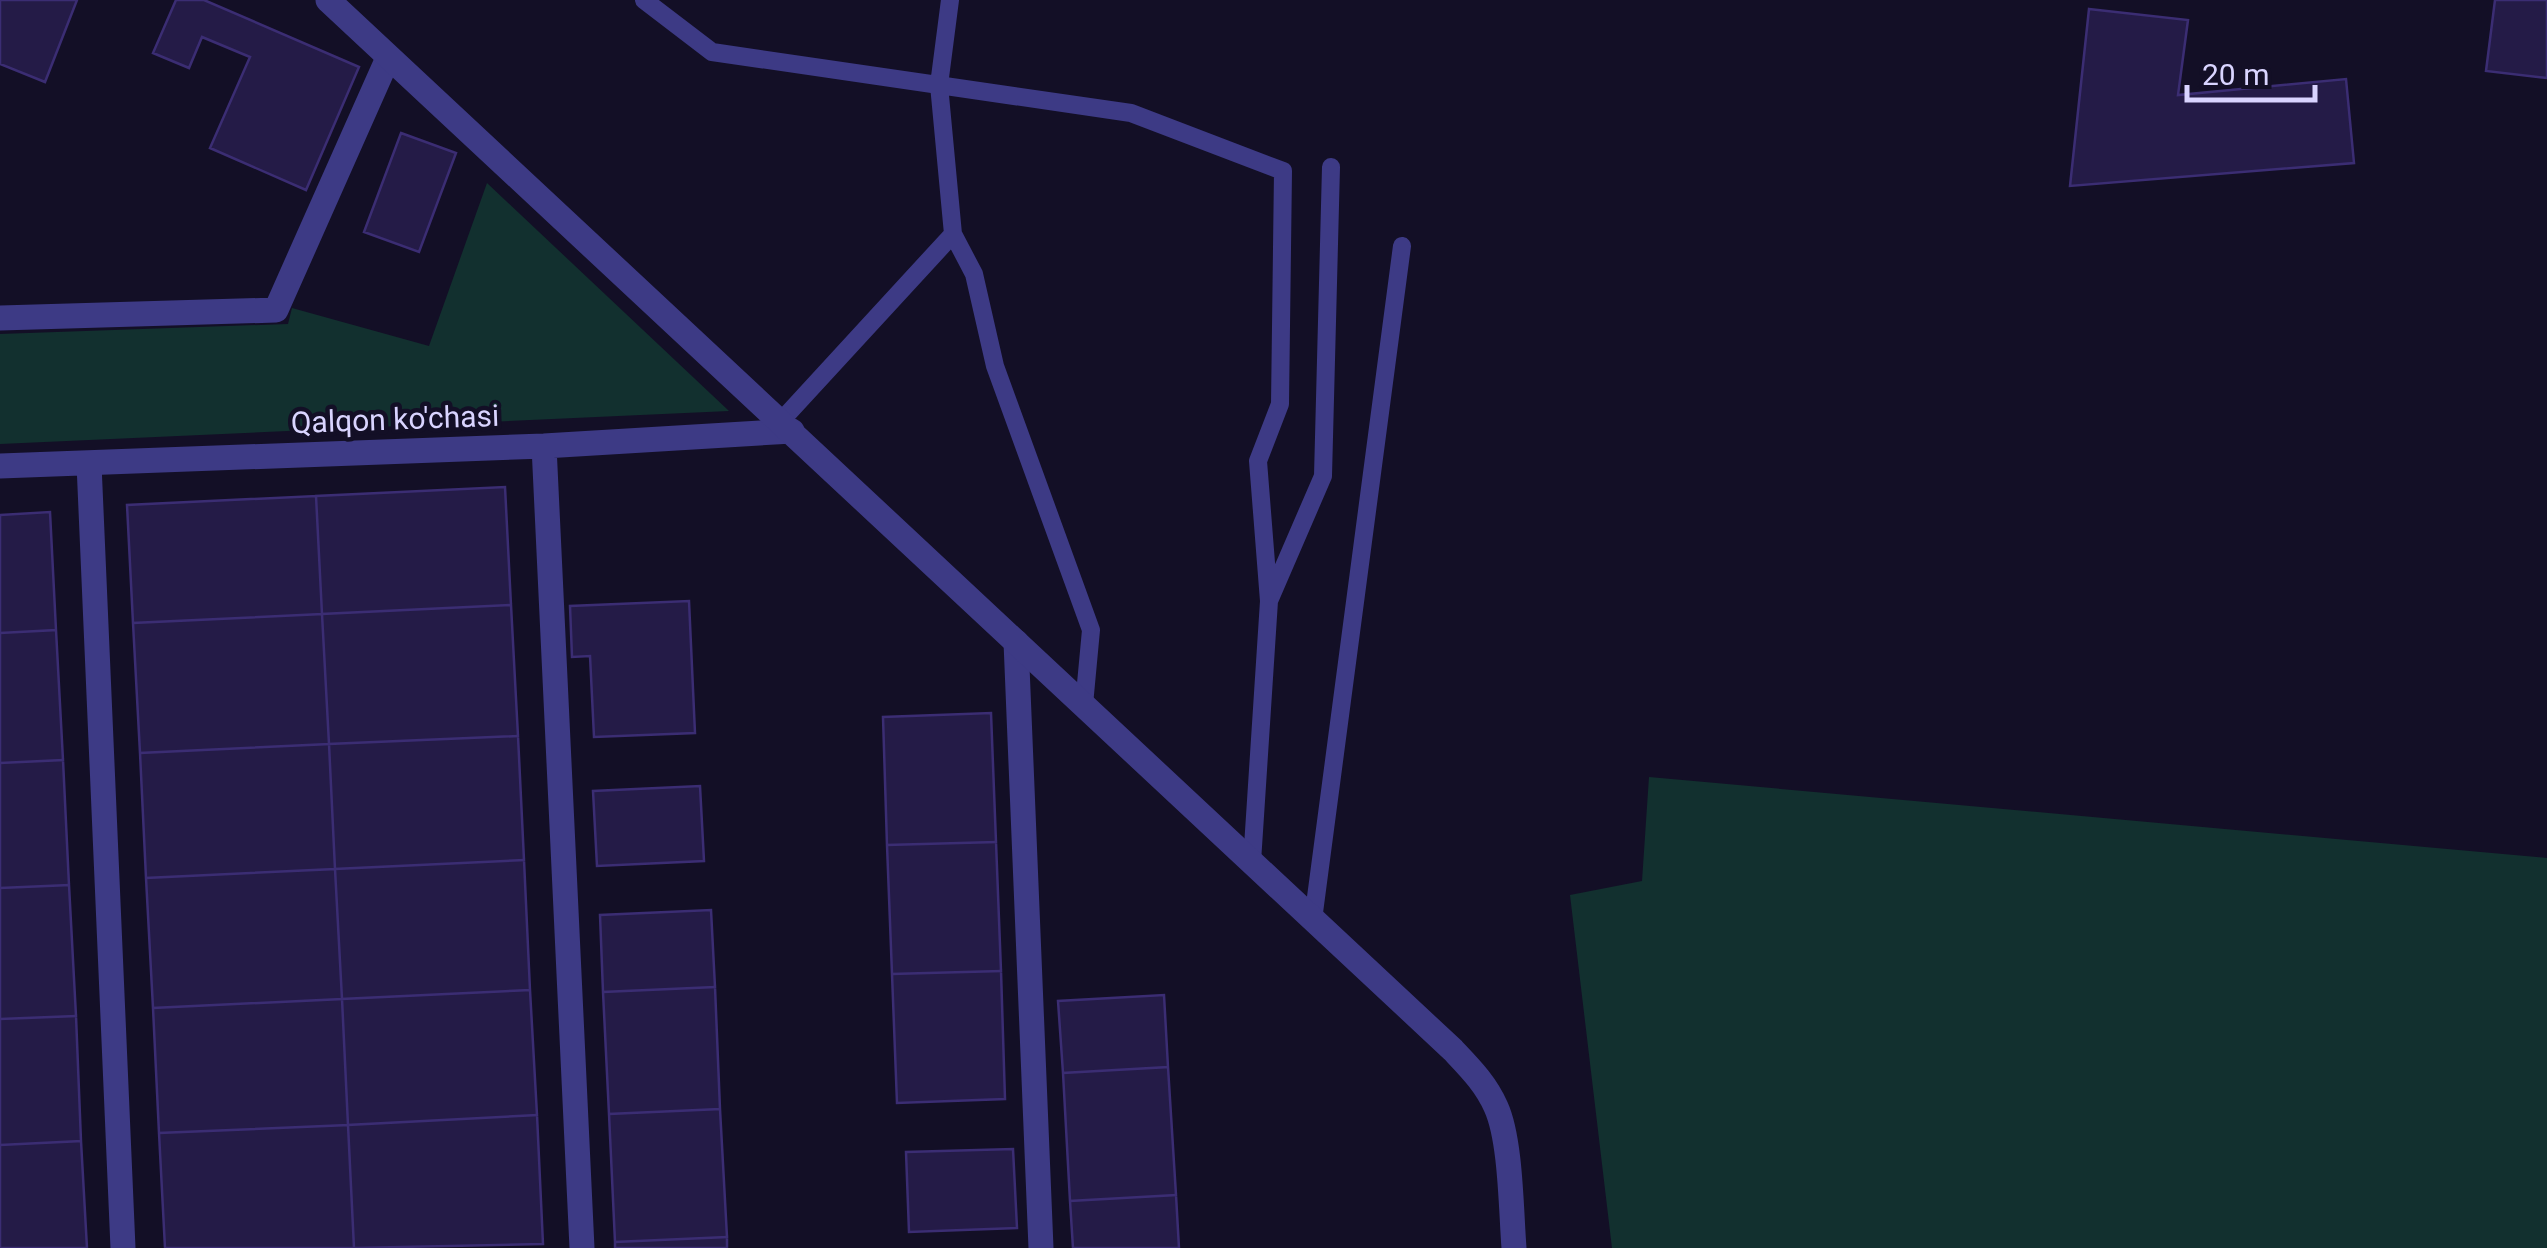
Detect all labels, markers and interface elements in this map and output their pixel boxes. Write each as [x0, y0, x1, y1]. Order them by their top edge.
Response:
scale bar [2187, 40, 2314, 102]
text: 20 m [2202, 57, 2269, 92]
street label: Qalqon ko'chasi [290, 398, 500, 440]

